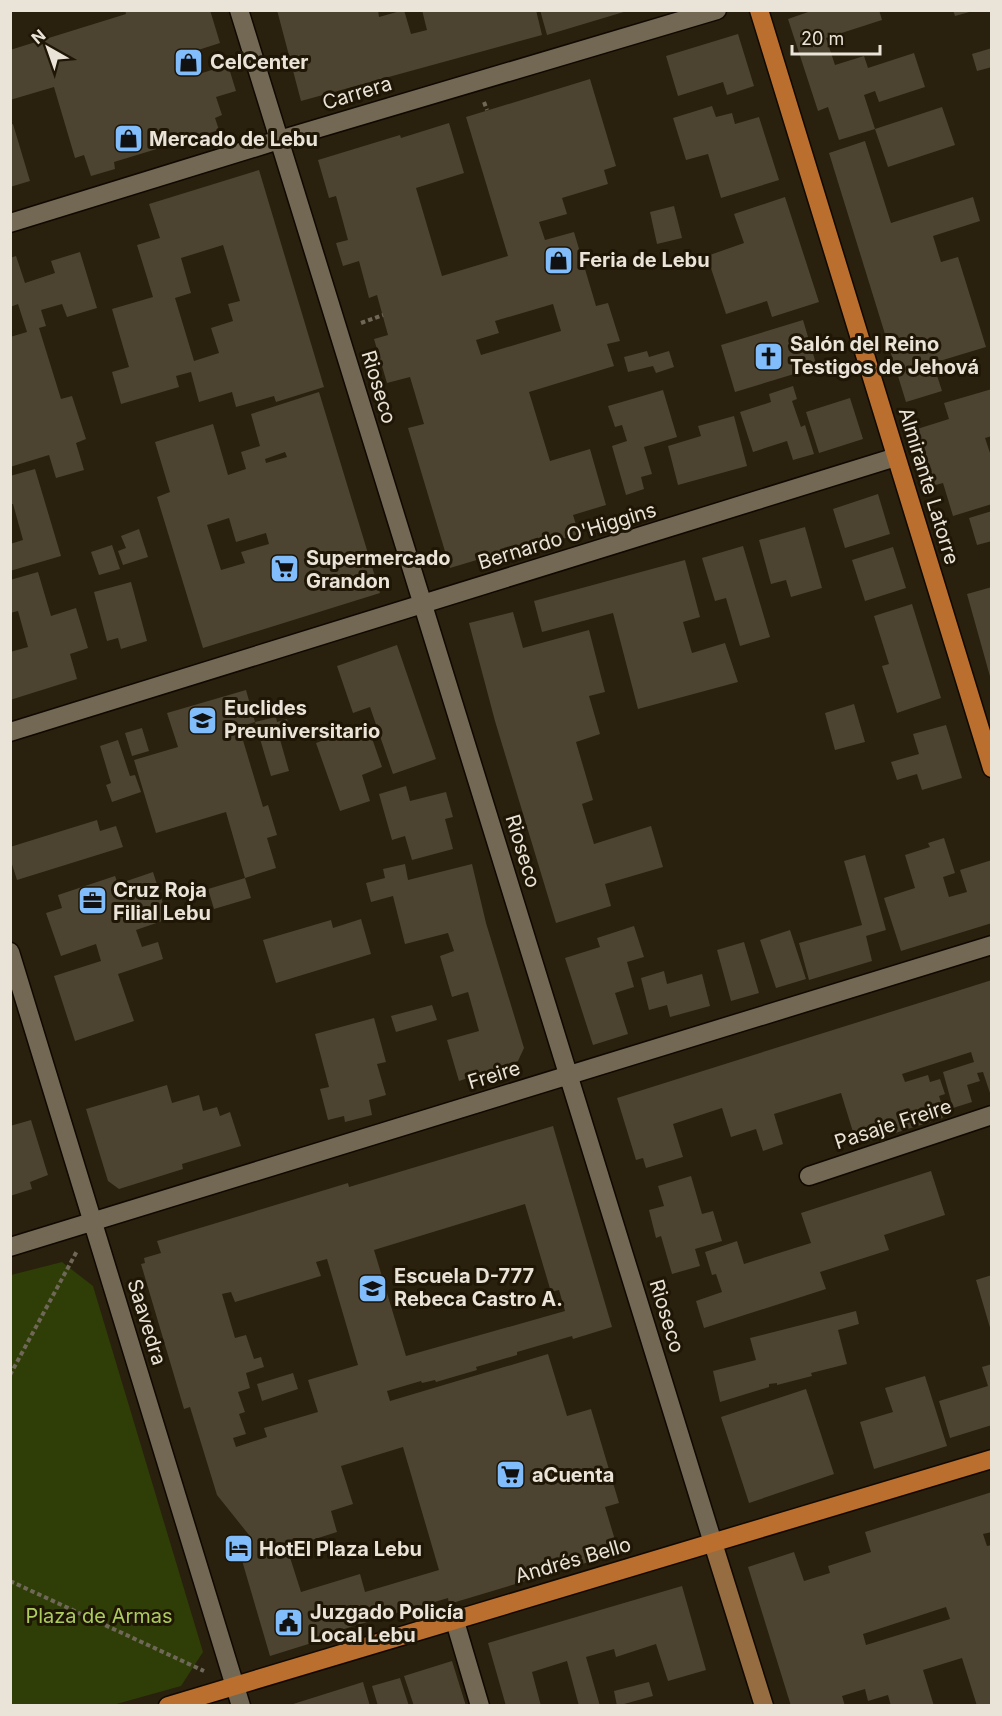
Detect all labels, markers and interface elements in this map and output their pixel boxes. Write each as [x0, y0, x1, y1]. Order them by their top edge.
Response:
north arrow [18, 18, 78, 78]
scale bar [792, 18, 880, 56]
text: N [27, 25, 49, 48]
text: 20 m [801, 28, 844, 49]
shop icon: CelCenter [173, 46, 205, 78]
place label: CelCenter [210, 50, 308, 74]
street label: Carrera [319, 71, 395, 115]
shop icon: Mercado de Lebu [112, 123, 144, 155]
place label: Mercado de Lebu [149, 127, 318, 151]
shop icon: Feria de Lebu [542, 244, 574, 276]
place label: Feria de Lebu [579, 248, 710, 272]
place label: Salón del Reino Testigos de Jehová [790, 332, 979, 379]
church icon: Salón del Reino Testigos de Jehová [753, 340, 785, 372]
street label: Rioseco [357, 347, 401, 427]
street label: Almirante Latorre [894, 405, 964, 567]
street label: Bernardo O'Higgins [475, 497, 659, 575]
place label: Supermercado Grandon [306, 546, 451, 593]
supermarket icon: Supermercado Grandon [269, 553, 301, 585]
place label: Euclides Preuniversitario [224, 696, 380, 743]
school or university icon: Euclides Preuniversitario [187, 704, 219, 736]
street label: Rioseco [501, 811, 545, 891]
place label: Cruz Roja Filial Lebu [113, 878, 211, 925]
office icon: Cruz Roja Filial Lebu [76, 885, 108, 917]
street label: Freire [465, 1056, 523, 1094]
street label: Pasaje Freire [831, 1094, 955, 1154]
place label: Escuela D-777 Rebeca Castro A. [394, 1264, 563, 1311]
school or university icon: Escuela D-777 Rebeca Castro A. [357, 1272, 389, 1304]
street label: Saavedra [123, 1276, 171, 1368]
street label: Rioseco [645, 1276, 689, 1356]
supermarket icon: aCuenta [495, 1459, 527, 1491]
place label: aCuenta [532, 1463, 614, 1487]
street label: Andrés Bello [512, 1532, 634, 1588]
hotel icon: HotEl Plaza Lebu [222, 1533, 254, 1565]
place label: HotEl Plaza Lebu [259, 1537, 422, 1561]
place label: Juzgado Policía Local Lebu [310, 1600, 464, 1647]
park label: Plaza de Armas [25, 1604, 173, 1628]
public building icon: Juzgado Policía Local Lebu [273, 1607, 305, 1639]

